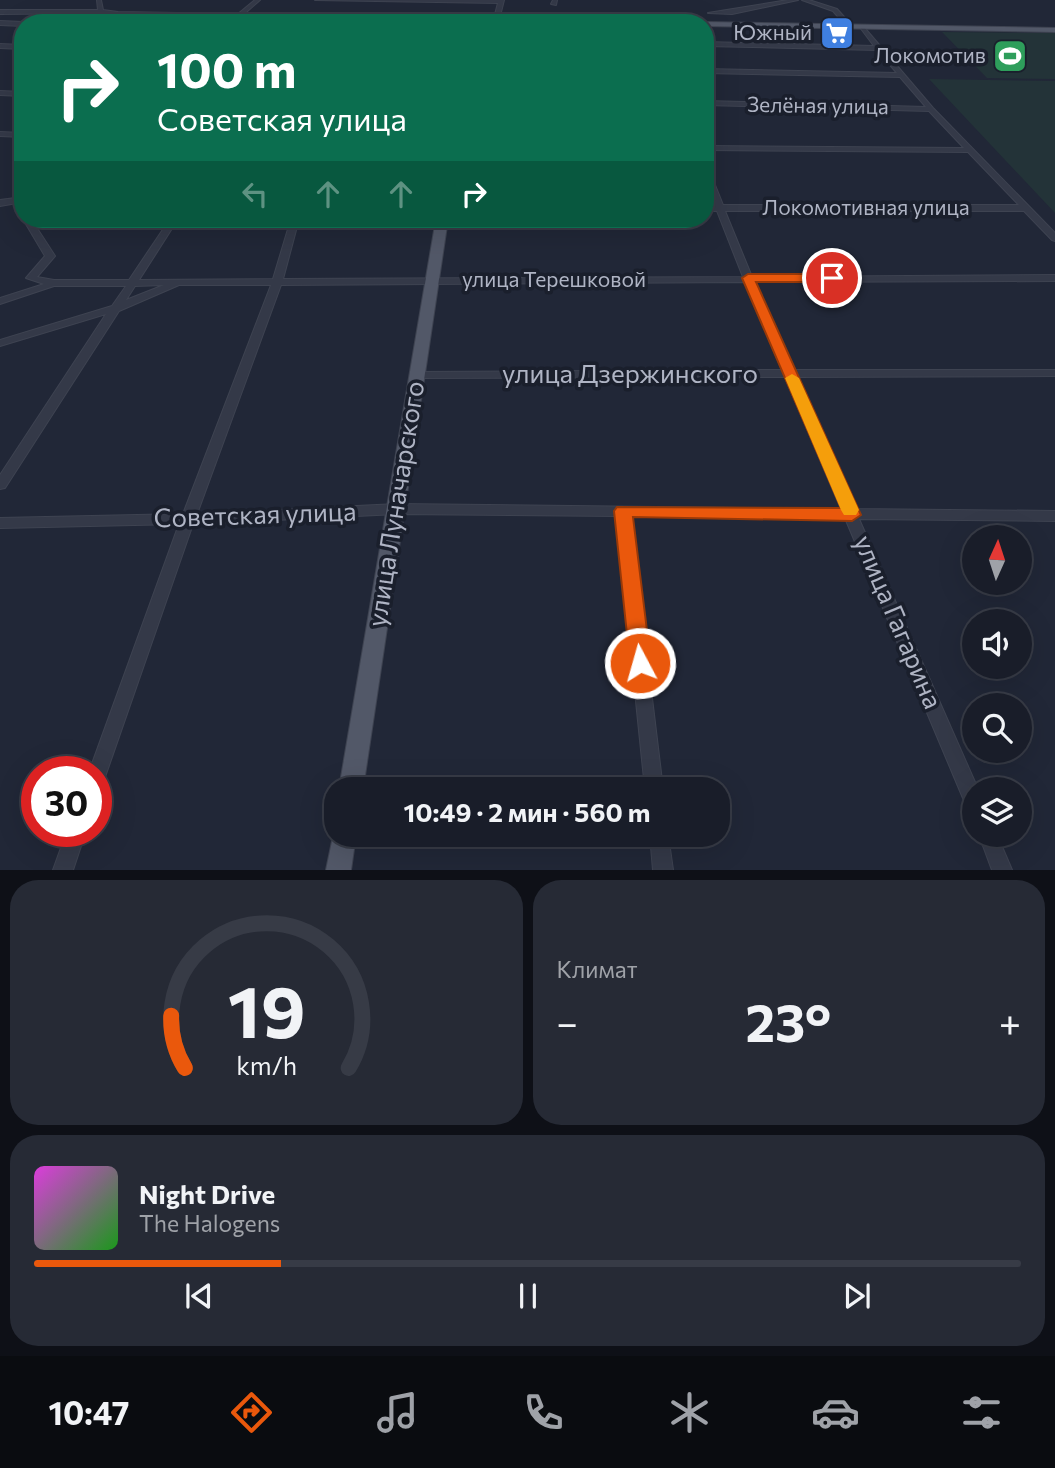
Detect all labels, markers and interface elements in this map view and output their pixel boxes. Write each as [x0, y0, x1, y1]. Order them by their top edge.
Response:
supermarket icon: Южный [818, 14, 856, 52]
place label: Южный [733, 19, 812, 44]
sports icon: Локомотив [991, 37, 1029, 75]
text: 100 m [157, 38, 296, 98]
icon: right [42, 42, 133, 133]
place label: Локомотив [874, 42, 986, 67]
street label: Зелёная улица [747, 91, 889, 118]
text: Советская улица [157, 98, 407, 138]
icon: left [236, 175, 274, 213]
icon: ahead [309, 175, 347, 213]
icon: ahead [382, 175, 420, 213]
icon: right [455, 175, 493, 213]
street label: Локомотивная улица [762, 194, 970, 219]
pin [802, 248, 862, 308]
icon: arrive [813, 259, 851, 297]
street label: улица Терешковой [462, 266, 646, 291]
street label: улица Дзержинского [502, 357, 758, 388]
street label: улица Луначарского [360, 379, 429, 629]
street label: Советская улица [153, 494, 357, 533]
north arrow [962, 525, 1032, 595]
map controls [962, 525, 1032, 847]
street label: улица Гагарина [849, 530, 950, 713]
button: sound [962, 609, 1032, 679]
position arrow [603, 626, 677, 700]
button: search [962, 693, 1032, 763]
speed limit sign: 30 [21, 756, 112, 847]
button: layers [962, 777, 1032, 847]
text: 10:49 · 2 мин · 560 m [404, 796, 650, 827]
text: Климат [557, 955, 638, 983]
text: 19 [227, 965, 305, 1054]
text: 23° [745, 989, 831, 1053]
text: − [557, 998, 578, 1045]
text: + [999, 998, 1021, 1045]
text: km/h [236, 1050, 297, 1080]
text: Night Drive [139, 1178, 275, 1209]
text: The Halogens [139, 1209, 280, 1237]
icon: previous [180, 1277, 218, 1315]
icon: pause [509, 1277, 547, 1315]
icon: next [838, 1277, 876, 1315]
icon: directions [227, 1388, 276, 1437]
icon: music [373, 1388, 422, 1437]
icon: phone [519, 1388, 568, 1437]
icon: climate [665, 1388, 714, 1437]
icon: car [811, 1388, 860, 1437]
icon: filters [957, 1388, 1006, 1437]
text: 10:47 [49, 1392, 129, 1432]

